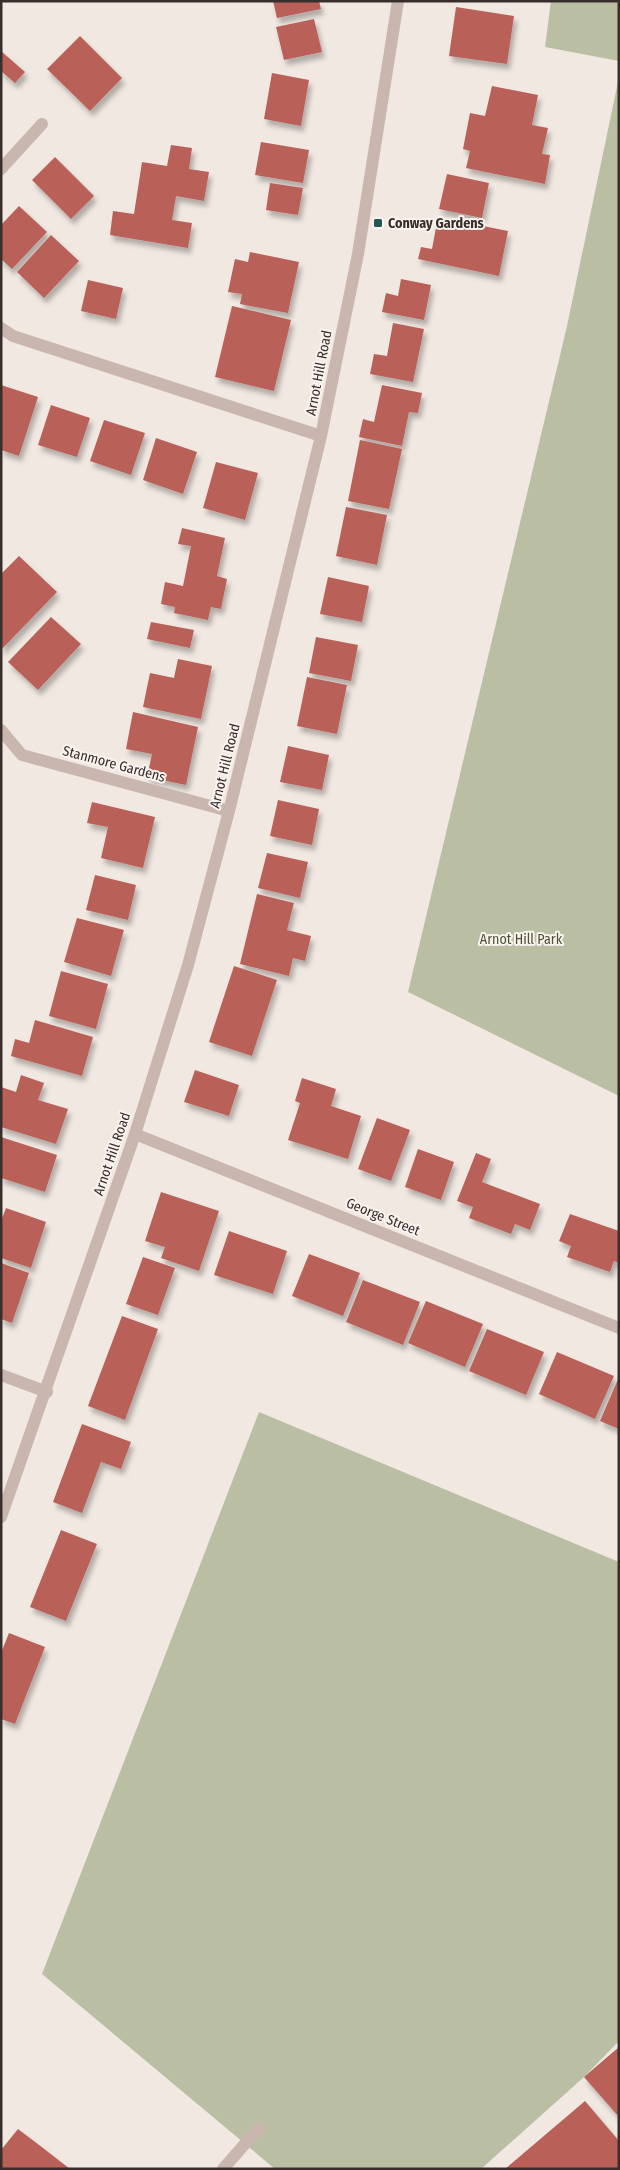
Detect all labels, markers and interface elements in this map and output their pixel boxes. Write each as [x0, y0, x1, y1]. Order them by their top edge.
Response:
place label: Conway Gardens [388, 215, 484, 232]
marker: Conway Gardens [372, 217, 384, 229]
street label: Arnot Hill Road [302, 329, 336, 417]
street label: Arnot Hill Road [206, 722, 244, 810]
street label: Stanmore Gardens [61, 742, 167, 786]
park label: Arnot Hill Park [480, 931, 563, 948]
street label: Arnot Hill Road [90, 1110, 134, 1198]
street label: George Street [344, 1195, 423, 1240]

